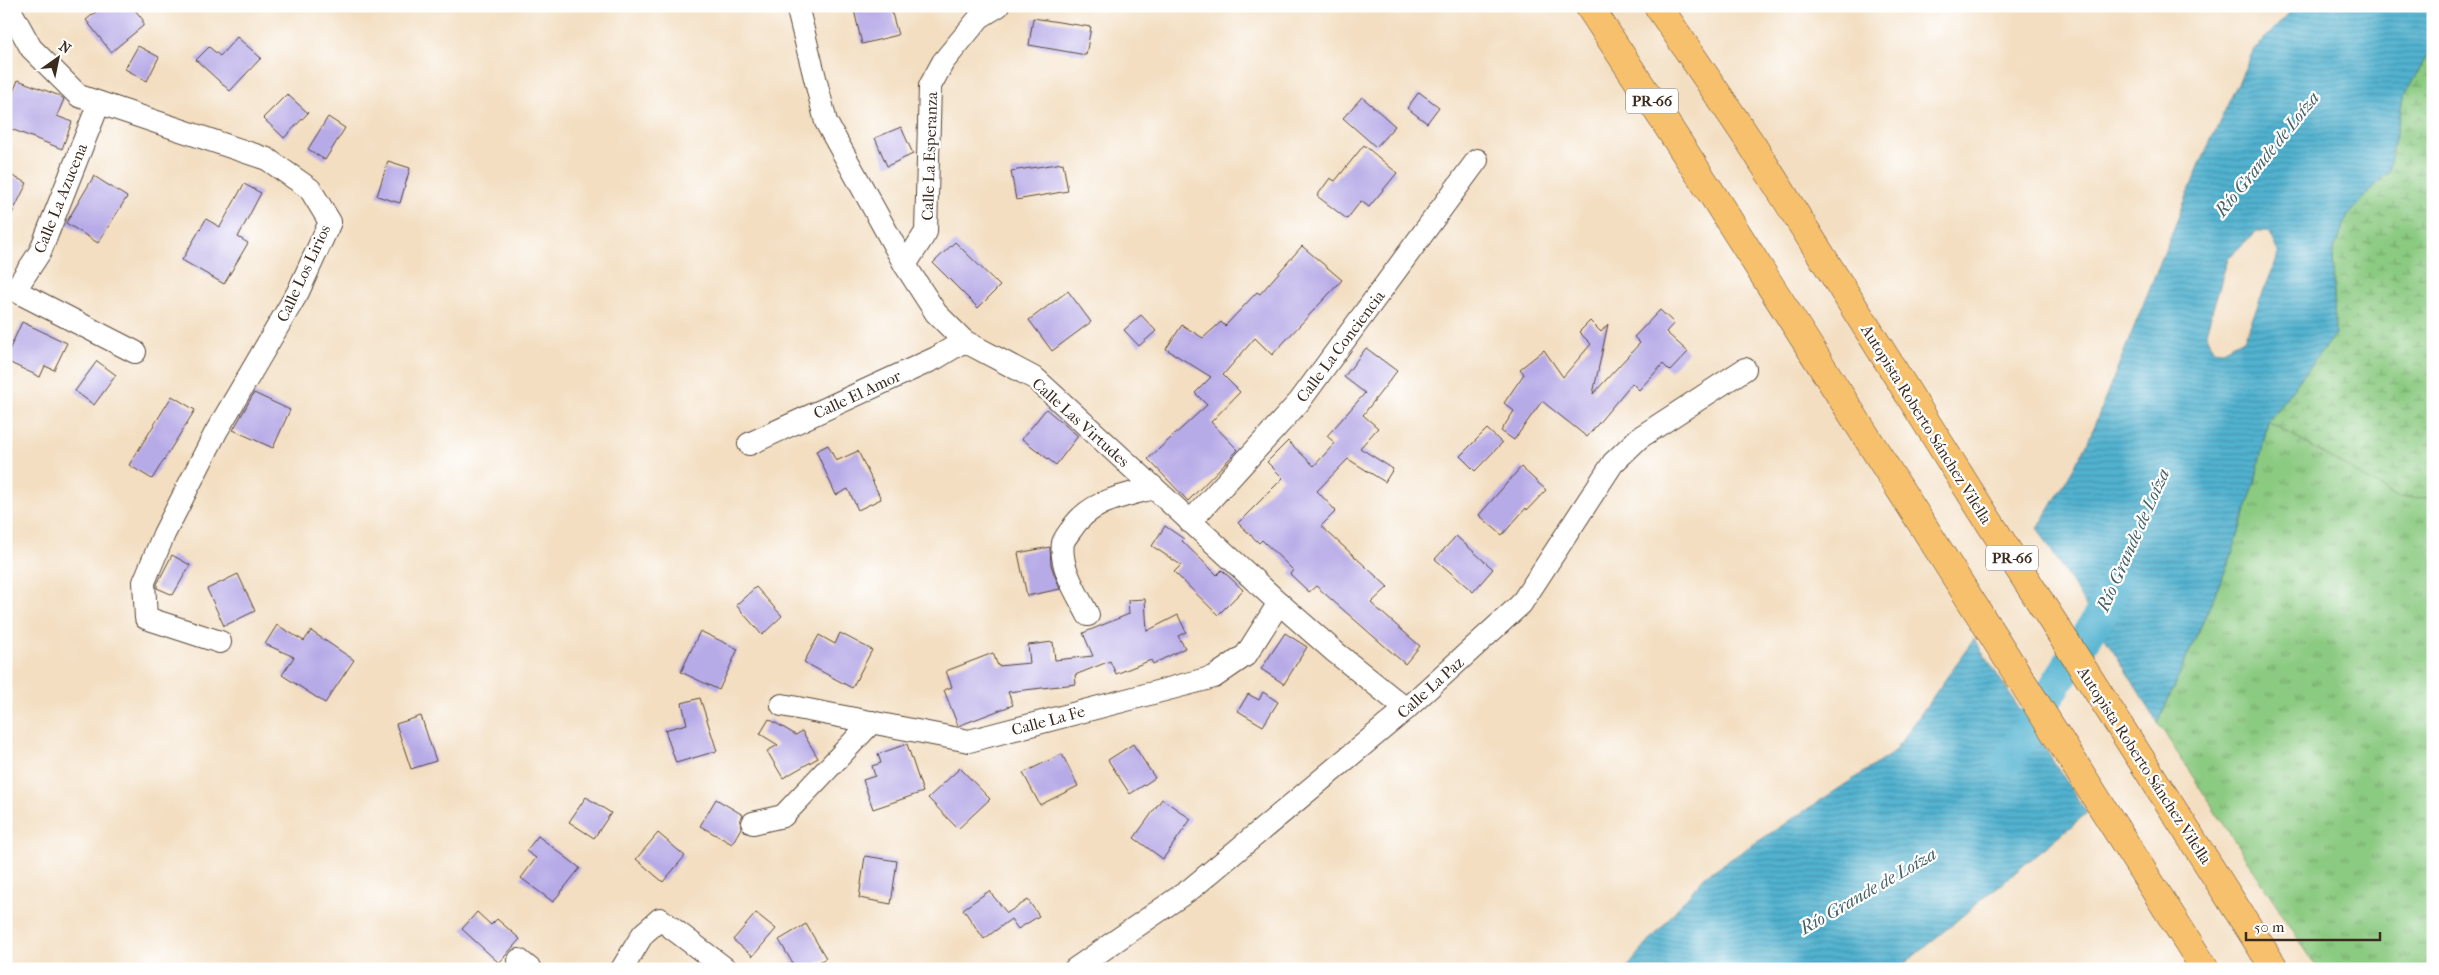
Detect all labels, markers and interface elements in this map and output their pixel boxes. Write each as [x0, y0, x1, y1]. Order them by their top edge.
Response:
north arrow [32, 32, 82, 82]
text: N [56, 37, 74, 58]
road number: PR-66 [1626, 88, 1678, 114]
water label: Río Grande de Loíza [2210, 88, 2324, 222]
street label: Calle La Esperanza [918, 91, 941, 221]
street label: Calle La Azucena [30, 140, 91, 256]
street label: Calle Los Lirios [273, 221, 334, 325]
street label: Calle La Conciencia [1292, 286, 1389, 406]
street label: Autopista Roberto Sánchez Vilella [1857, 320, 1996, 528]
street label: Calle El Amor [810, 366, 904, 423]
street label: Calle Las Virtudes [1028, 374, 1133, 471]
water label: Río Grande de Loíza [2092, 466, 2174, 616]
road number: PR-66 [1986, 546, 2038, 570]
street label: Calle La Paz [1393, 653, 1467, 722]
street label: Autopista Roberto Sánchez Vilella [2073, 662, 2216, 868]
street label: Calle La Fe [1009, 702, 1087, 739]
water label: Río Grande de Loíza [1795, 844, 1940, 940]
scale bar [2246, 910, 2380, 942]
text: 50 m [2254, 918, 2285, 936]

